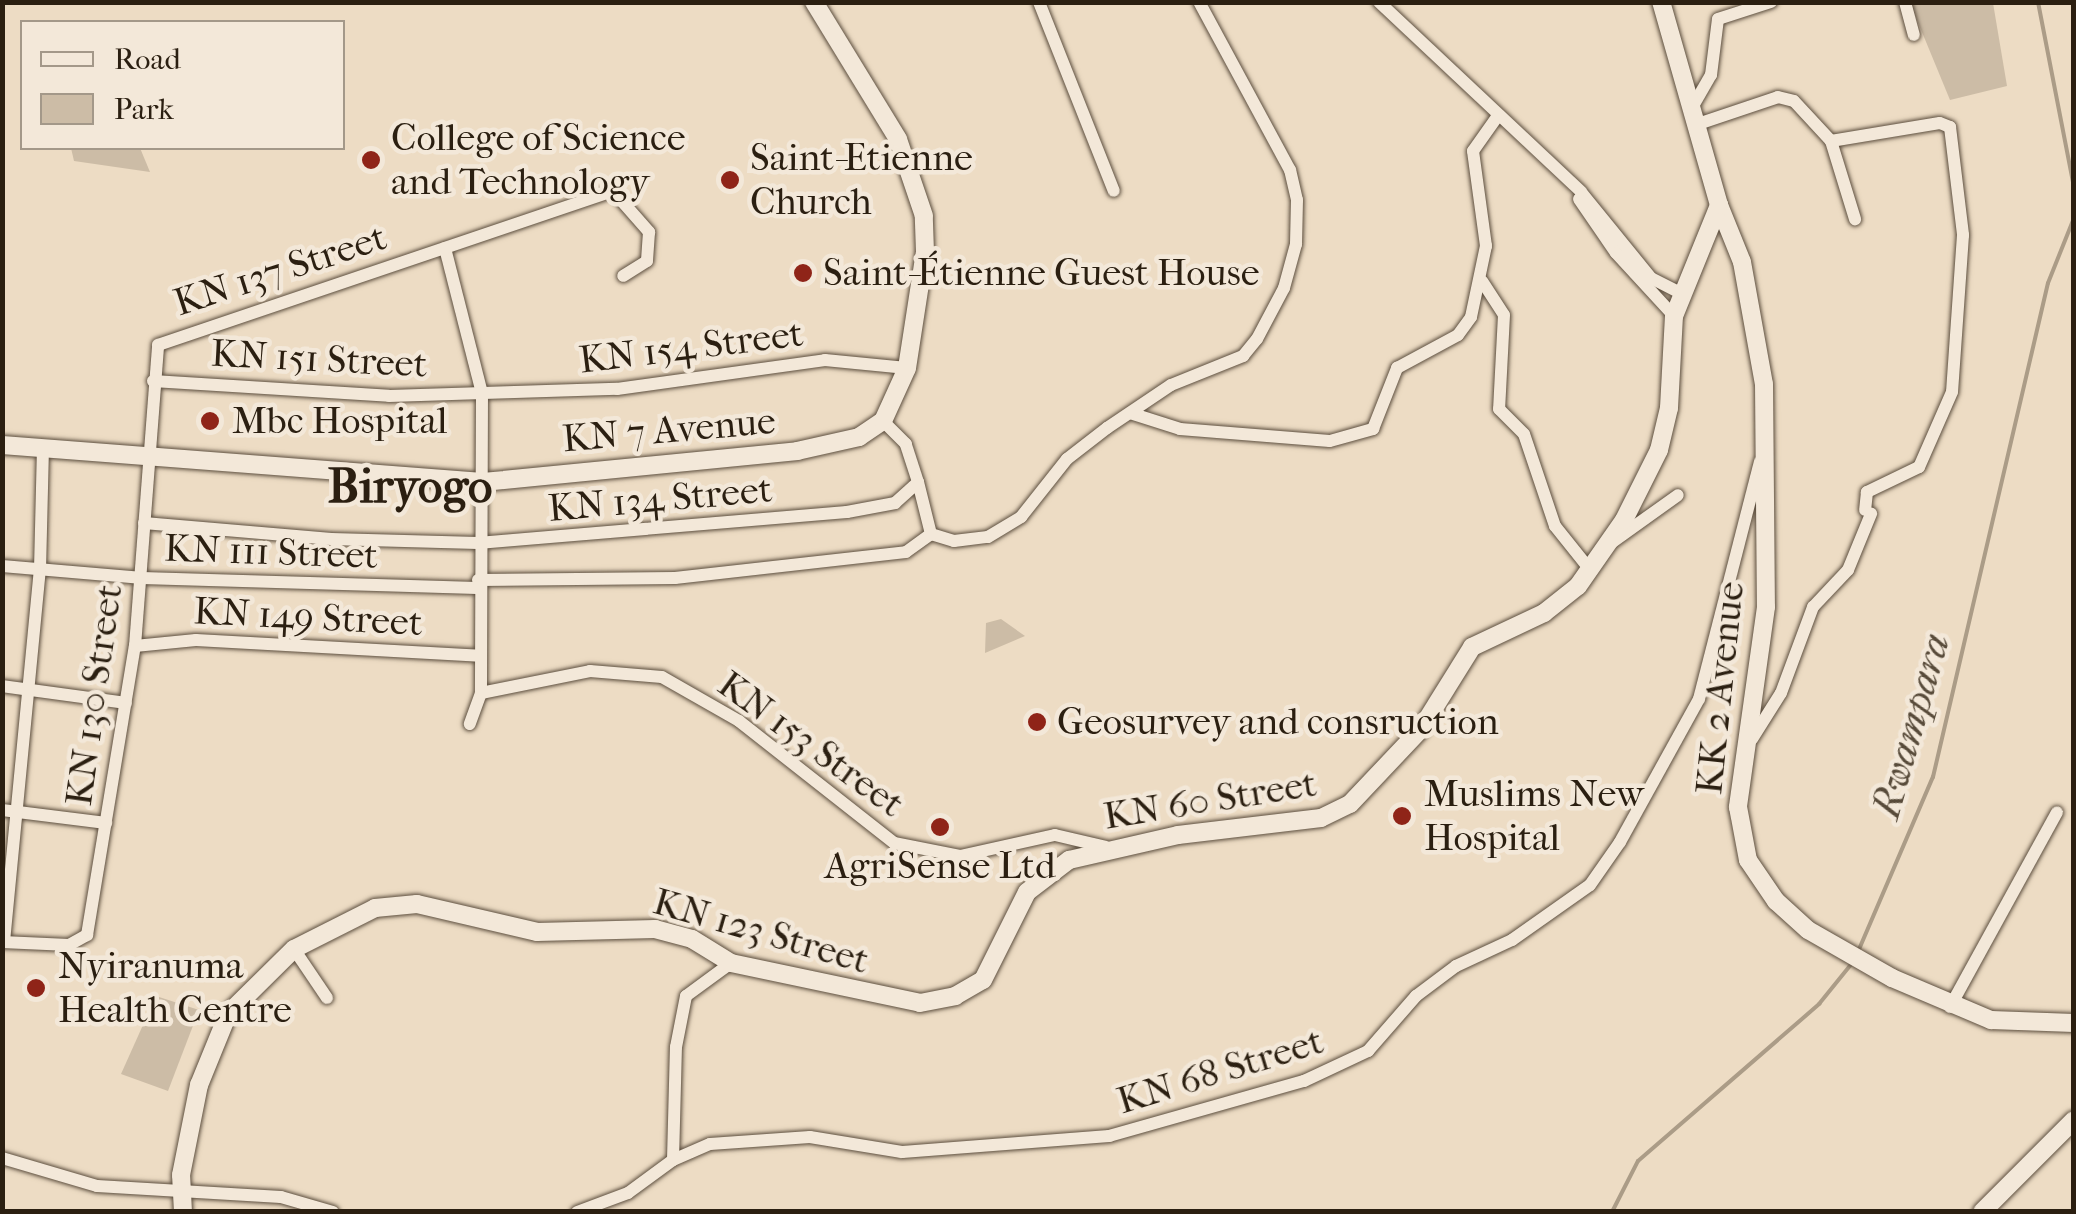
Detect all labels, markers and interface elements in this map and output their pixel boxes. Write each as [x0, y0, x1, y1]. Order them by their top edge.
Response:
legend [20, 20, 345, 150]
text: Road [114, 42, 181, 77]
text: Park [114, 92, 174, 127]
place label: College of Science and Technology [391, 115, 686, 204]
place label: Saint-Etienne Church [750, 135, 973, 224]
marker: College of Science and Technology [360, 149, 382, 171]
marker: Saint-Etienne Church [719, 169, 741, 191]
street label: KN 137 Street [168, 214, 392, 326]
place label: Saint-Étienne Guest House [823, 250, 1260, 296]
marker: Saint-Étienne Guest House [792, 262, 814, 284]
street label: KN 154 Street [576, 311, 806, 383]
street label: KN 151 Street [210, 331, 428, 387]
place label: Mbc Hospital [232, 398, 448, 444]
street label: KN 7 Avenue [561, 398, 777, 462]
marker: Mbc Hospital [197, 408, 223, 434]
district label: Biryogo [328, 458, 492, 516]
street label: KN 134 Street [546, 466, 774, 532]
street label: KN 111 Street [163, 525, 379, 579]
street label: KK 2 Avenue [1686, 579, 1754, 797]
street label: KN 130 Street [56, 581, 132, 809]
street label: KN 149 Street [192, 588, 424, 646]
water label: Rwampara [1862, 628, 1960, 824]
street label: KN 153 Street [709, 661, 913, 827]
place label: Geosurvey and consruction [1057, 699, 1499, 745]
marker: Geosurvey and consruction [1026, 711, 1048, 733]
street label: KN 60 Street [1100, 761, 1320, 839]
place label: Muslims New Hospital [1424, 771, 1644, 861]
marker: Muslims New Hospital [1389, 803, 1415, 829]
marker: AgriSense Ltd [929, 816, 951, 838]
place label: AgriSense Ltd [824, 843, 1056, 889]
street label: KN 123 Street [648, 879, 874, 983]
place label: Nyiranuma Health Centre [58, 943, 292, 1032]
marker: Nyiranuma Health Centre [23, 975, 49, 1001]
street label: KN 68 Street [1112, 1018, 1328, 1124]

